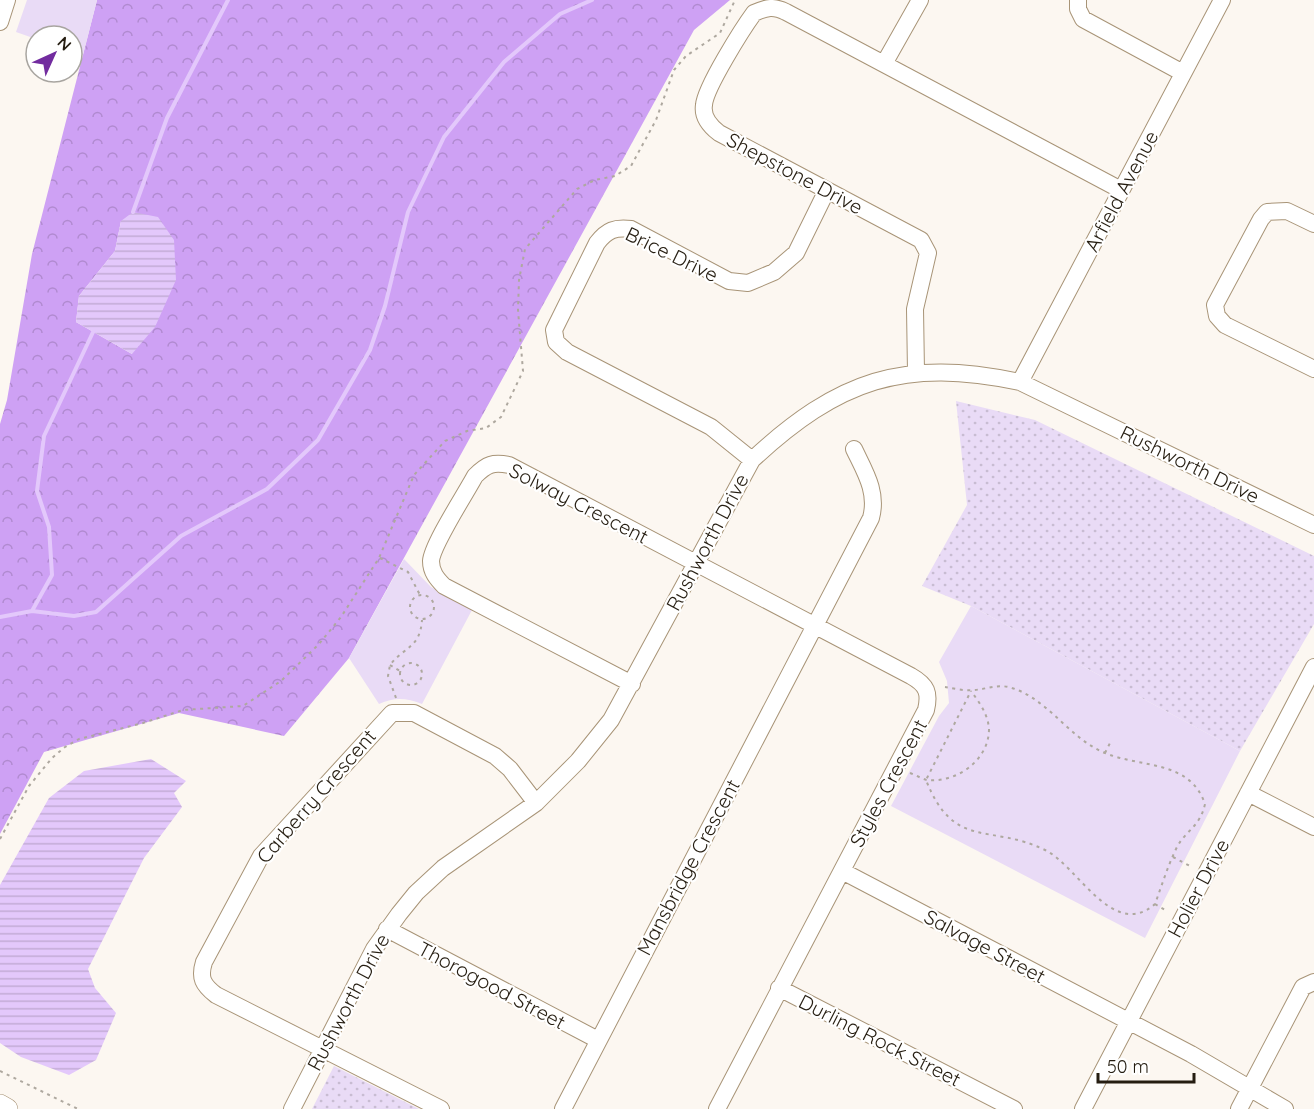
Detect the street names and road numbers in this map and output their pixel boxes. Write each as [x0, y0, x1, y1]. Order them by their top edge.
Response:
street label: Arfield Avenue [1079, 126, 1163, 256]
street label: Shepstone Drive [723, 127, 867, 219]
street label: Brice Drive [621, 221, 723, 287]
street label: Rushworth Drive [1116, 419, 1264, 509]
street label: Solway Crescent [505, 457, 653, 549]
street label: Rushworth Drive [660, 469, 754, 615]
street label: Styles Crescent [844, 715, 932, 851]
street label: Carberry Crescent [251, 724, 381, 868]
street label: Mansbridge Crescent [631, 775, 745, 959]
street label: Holier Drive [1162, 834, 1234, 942]
street label: Salvage Street [920, 904, 1050, 989]
street label: Rushworth Drive [301, 929, 395, 1075]
street label: Thorogood Street [414, 936, 570, 1034]
street label: Durling Rock Street [795, 988, 965, 1092]

